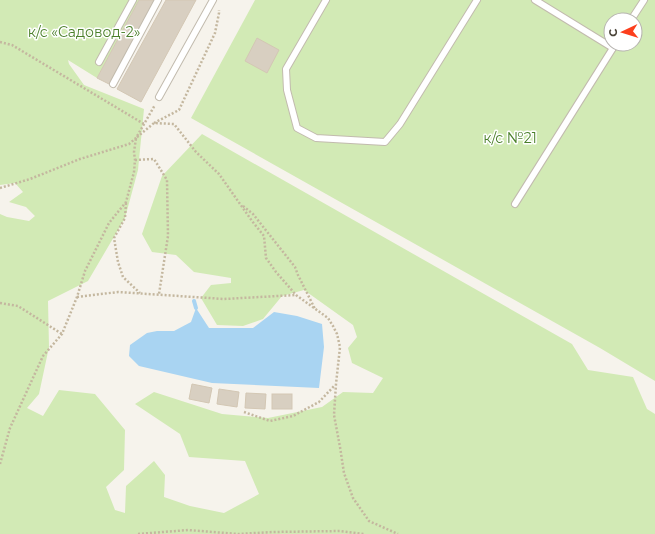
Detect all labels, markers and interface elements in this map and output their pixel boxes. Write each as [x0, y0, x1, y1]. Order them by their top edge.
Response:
north arrow [603, 12, 643, 52]
park label: к/с «Садовод-2» [28, 23, 140, 41]
text: С [606, 28, 620, 37]
park label: к/с №21 [483, 129, 537, 147]

